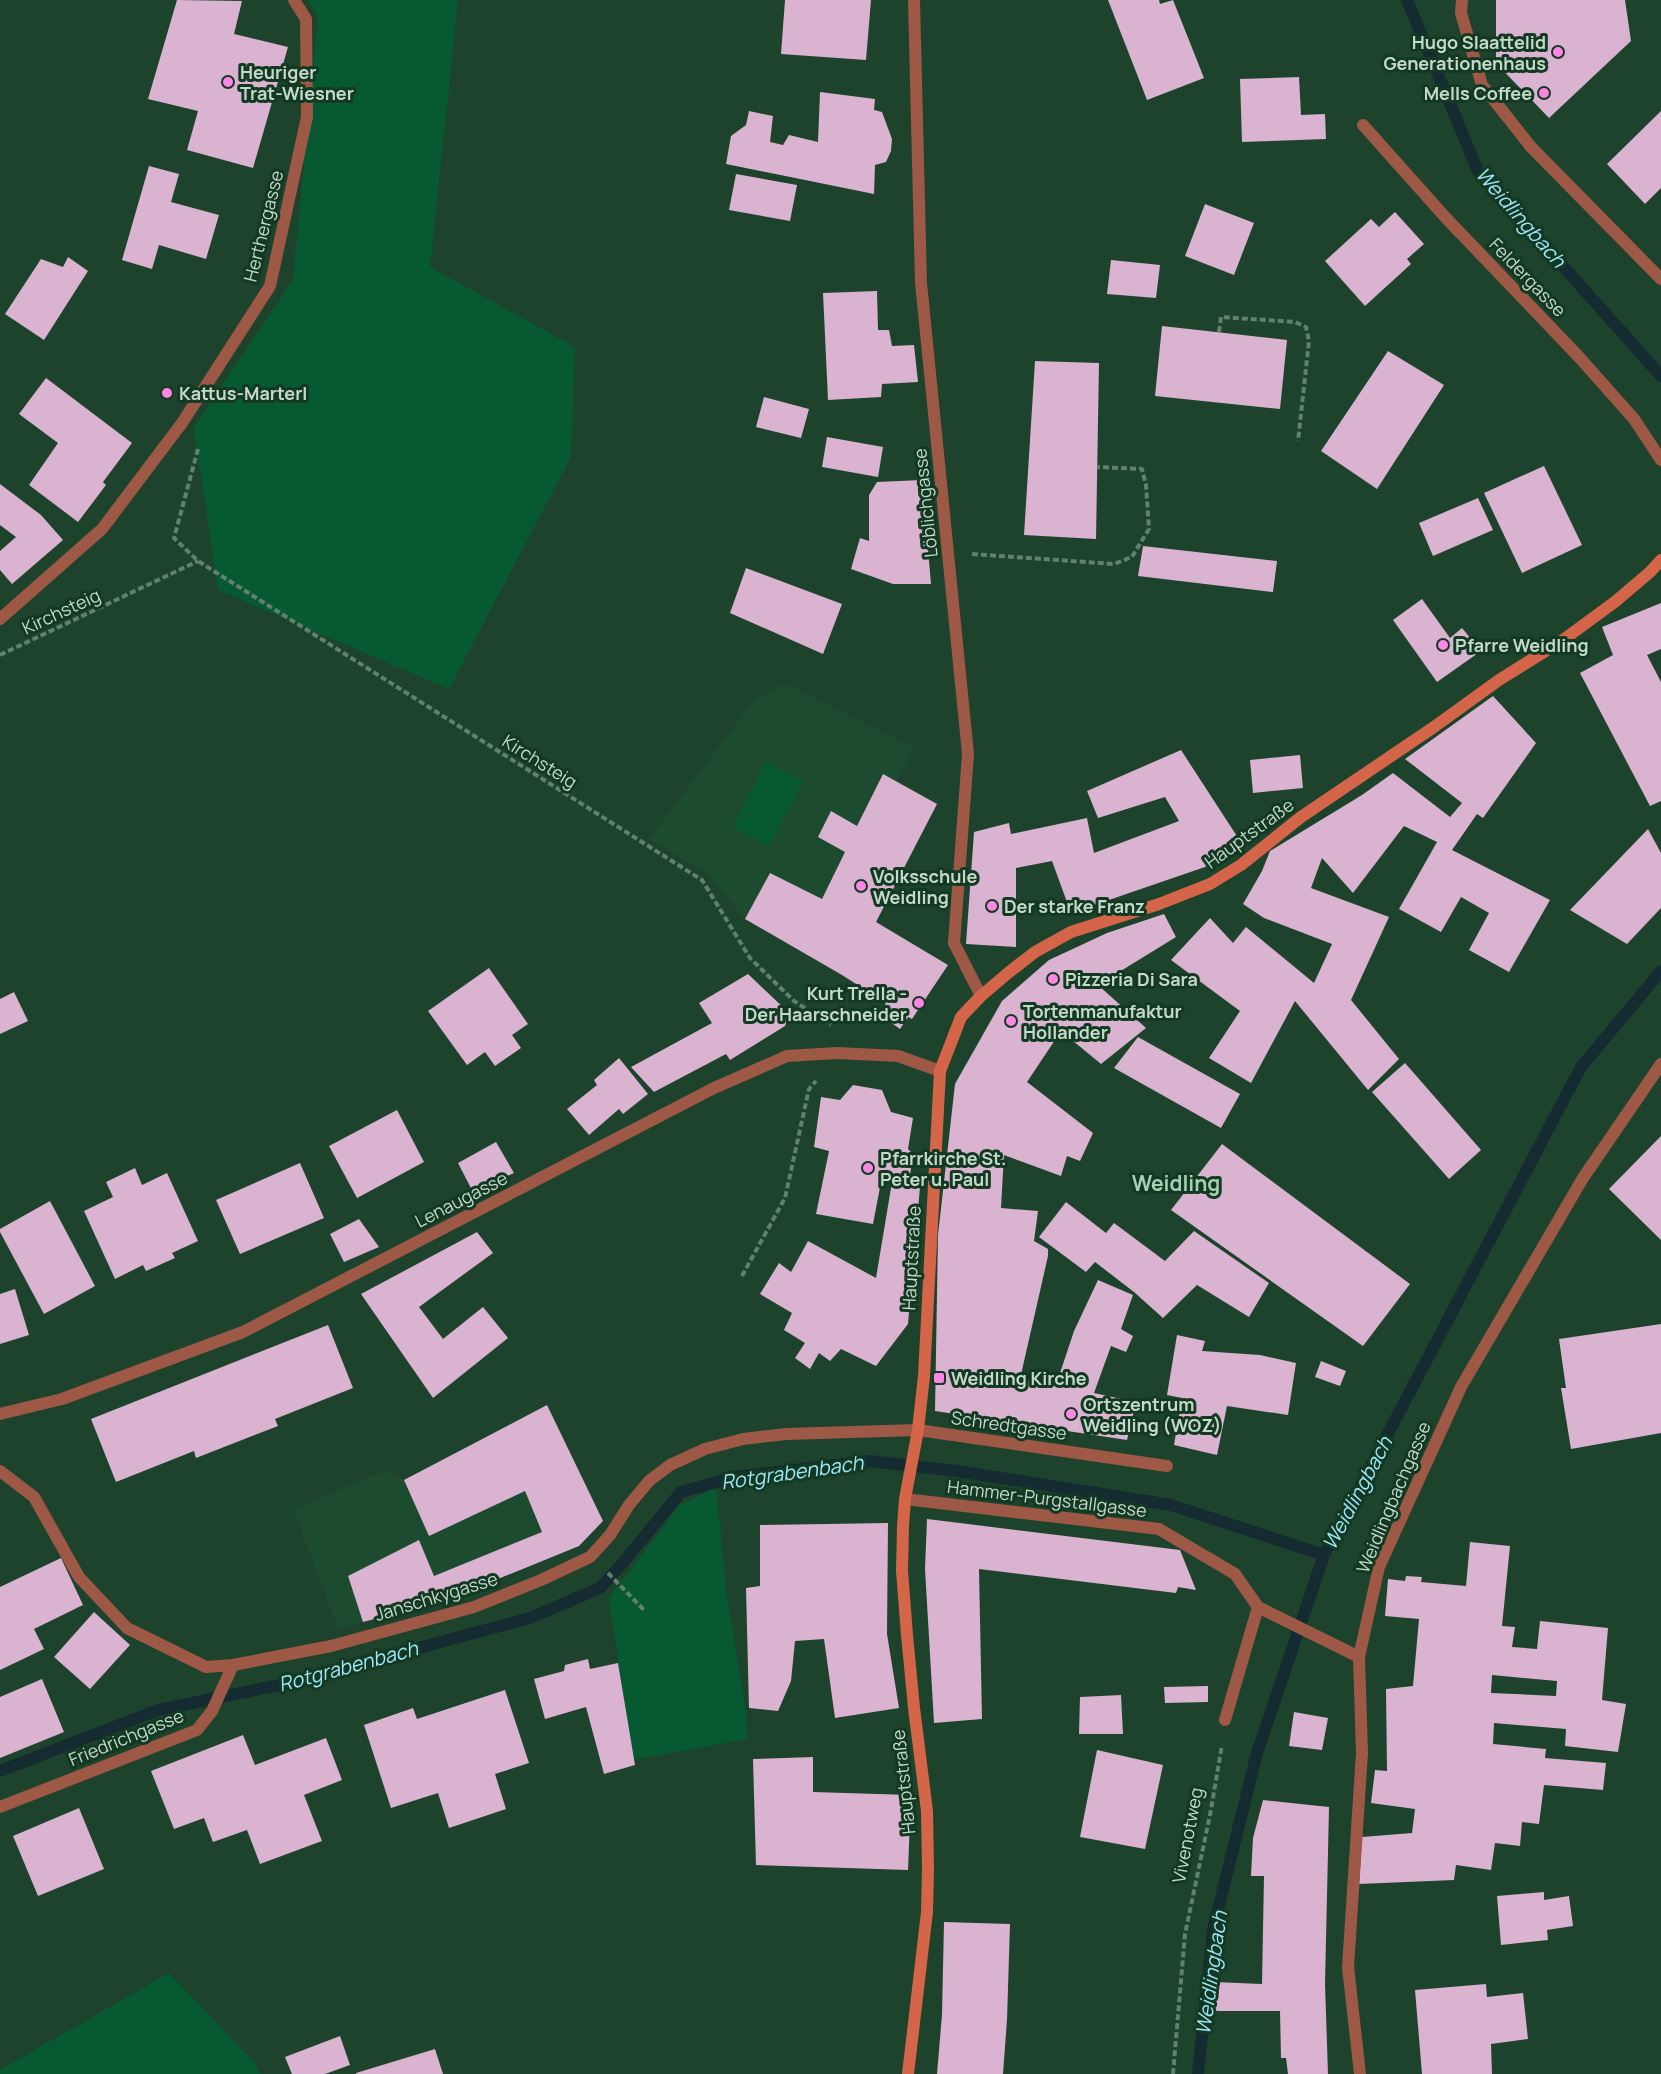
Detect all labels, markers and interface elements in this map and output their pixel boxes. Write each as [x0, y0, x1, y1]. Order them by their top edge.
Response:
place label: Hugo Slaattelid Generationenhaus [1383, 30, 1546, 75]
marker: Hugo Slaattelid Generationenhaus [1551, 45, 1565, 59]
place label: Heuriger Trat-Wiesner [240, 60, 354, 105]
marker: Heuriger Trat-Wiesner [221, 75, 235, 89]
place label: Mells Coffee [1424, 81, 1532, 105]
marker: Mells Coffee [1537, 86, 1551, 100]
water label: Weidlingbach [1470, 161, 1573, 274]
street label: Herthergasse [238, 168, 288, 284]
street label: Feldergasse [1484, 232, 1572, 322]
place label: Kattus-Marterl [179, 381, 307, 405]
marker: Kattus-Marterl [160, 386, 174, 400]
street label: Löblichgasse [907, 447, 943, 559]
street label: Kirchsteig [18, 582, 104, 640]
place label: Pfarre Weidling [1455, 633, 1589, 657]
marker: Pfarre Weidling [1436, 638, 1450, 652]
street label: Kirchsteig [498, 729, 582, 793]
street label: Hauptstraße [1199, 792, 1299, 874]
place label: Volksschule Weidling [873, 864, 978, 909]
marker: Volksschule Weidling [854, 879, 868, 893]
place label: Der starke Franz [1004, 894, 1145, 918]
marker: Der starke Franz [985, 899, 999, 913]
place label: Pizzeria Di Sara [1065, 967, 1198, 991]
marker: Pizzeria Di Sara [1046, 972, 1060, 986]
place label: Kurt Trella - Der Haarschneider [745, 981, 907, 1026]
marker: Kurt Trella - Der Haarschneider [912, 996, 926, 1010]
place label: Tortenmanufaktur Hollander [1023, 999, 1182, 1044]
marker: Tortenmanufaktur Hollander [1004, 1014, 1018, 1028]
place label: Pfarrkirche St. Peter u. Paul [880, 1146, 1006, 1191]
marker: Pfarrkirche St. Peter u. Paul [861, 1161, 875, 1175]
street label: Lenaugasse [411, 1165, 511, 1233]
district label: Weidling [1132, 1169, 1220, 1197]
street label: Hauptstraße [896, 1205, 926, 1311]
place label: Weidling Kirche [951, 1366, 1087, 1390]
marker: Weidling Kirche [932, 1371, 946, 1385]
place label: Ortszentrum Weidling (WOZ) [1083, 1392, 1221, 1437]
street label: Schredtgasse [950, 1405, 1068, 1445]
marker: Ortszentrum Weidling (WOZ) [1064, 1407, 1078, 1421]
street label: Weidlingbachgasse [1350, 1418, 1436, 1576]
water label: Weidlingbach [1316, 1431, 1399, 1554]
water label: Rotgrabenbach [719, 1449, 866, 1495]
street label: Hammer-Purgstallgasse [946, 1474, 1148, 1522]
street label: Janschkygasse [372, 1566, 500, 1626]
water label: Rotgrabenbach [275, 1634, 422, 1698]
street label: Friedrichgasse [65, 1703, 187, 1771]
street label: Hauptstraße [886, 1729, 920, 1835]
street label: Vivenotweg [1166, 1785, 1208, 1885]
water label: Weidlingbach [1189, 1908, 1233, 2037]

